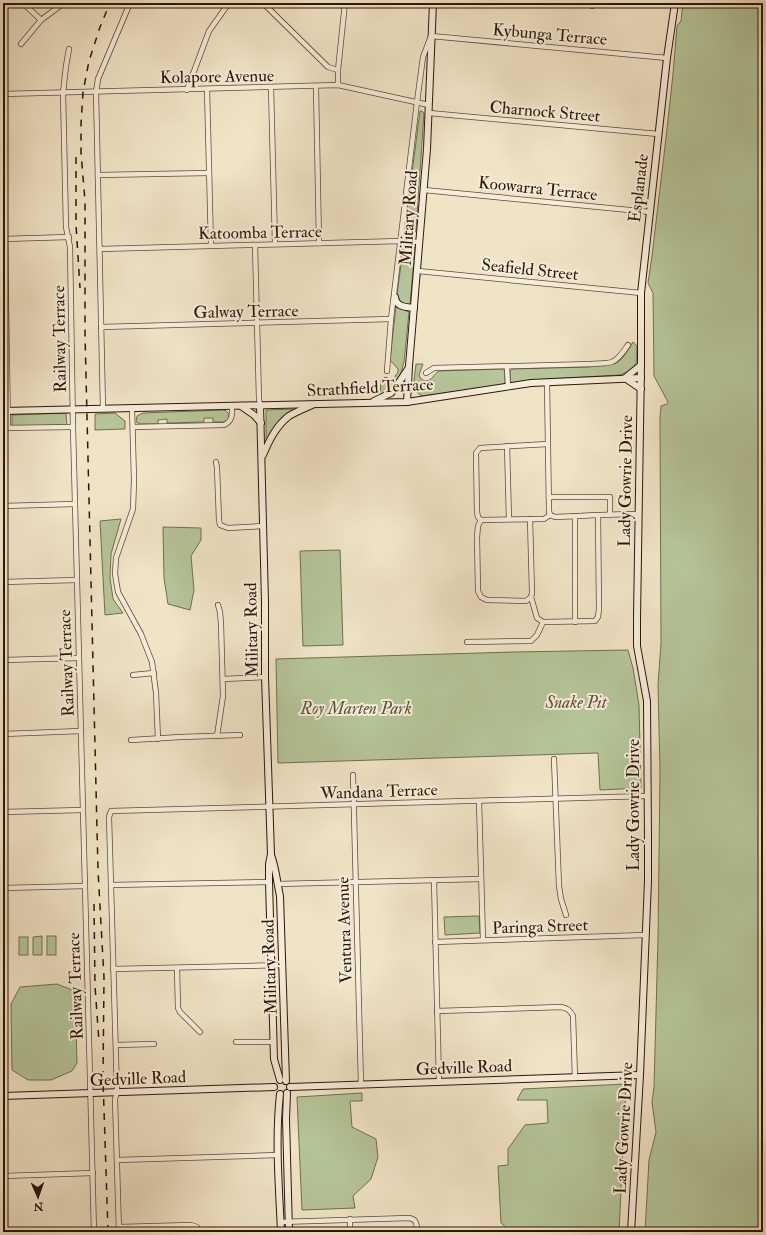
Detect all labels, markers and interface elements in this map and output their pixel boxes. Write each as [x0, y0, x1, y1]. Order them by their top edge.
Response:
street label: Kybunga Terrace [492, 19, 608, 51]
street label: Kolapore Avenue [160, 65, 274, 89]
street label: Charnock Street [489, 96, 602, 127]
street label: Esplanade [624, 152, 654, 224]
street label: Military Road [395, 169, 423, 266]
street label: Koowarra Terrace [477, 172, 599, 205]
street label: Katoomba Terrace [198, 221, 322, 244]
street label: Seafield Street [481, 254, 580, 285]
street label: Railway Terrace [48, 285, 72, 393]
street label: Galway Terrace [193, 300, 299, 324]
street label: Strathfield Terrace [306, 374, 434, 401]
street label: Lady Gowrie Drive [614, 415, 638, 547]
street label: Military Road [240, 582, 264, 678]
street label: Railway Terrace [54, 609, 80, 717]
park label: Snake Pit [544, 692, 608, 713]
park label: Roy Marten Park [299, 698, 412, 719]
street label: Lady Gowrie Drive [623, 739, 645, 871]
street label: Wandana Terrace [319, 779, 438, 804]
street label: Ventura Avenue [332, 876, 357, 984]
street label: Paringa Street [492, 914, 589, 939]
street label: Military Road [257, 918, 283, 1015]
street label: Railway Terrace [63, 932, 89, 1040]
street label: Gedville Road [415, 1055, 513, 1080]
street label: Lady Gowrie Drive [610, 1062, 638, 1195]
street label: Gedville Road [89, 1066, 187, 1091]
north arrow [18, 1177, 58, 1217]
text: N [32, 1200, 44, 1213]

